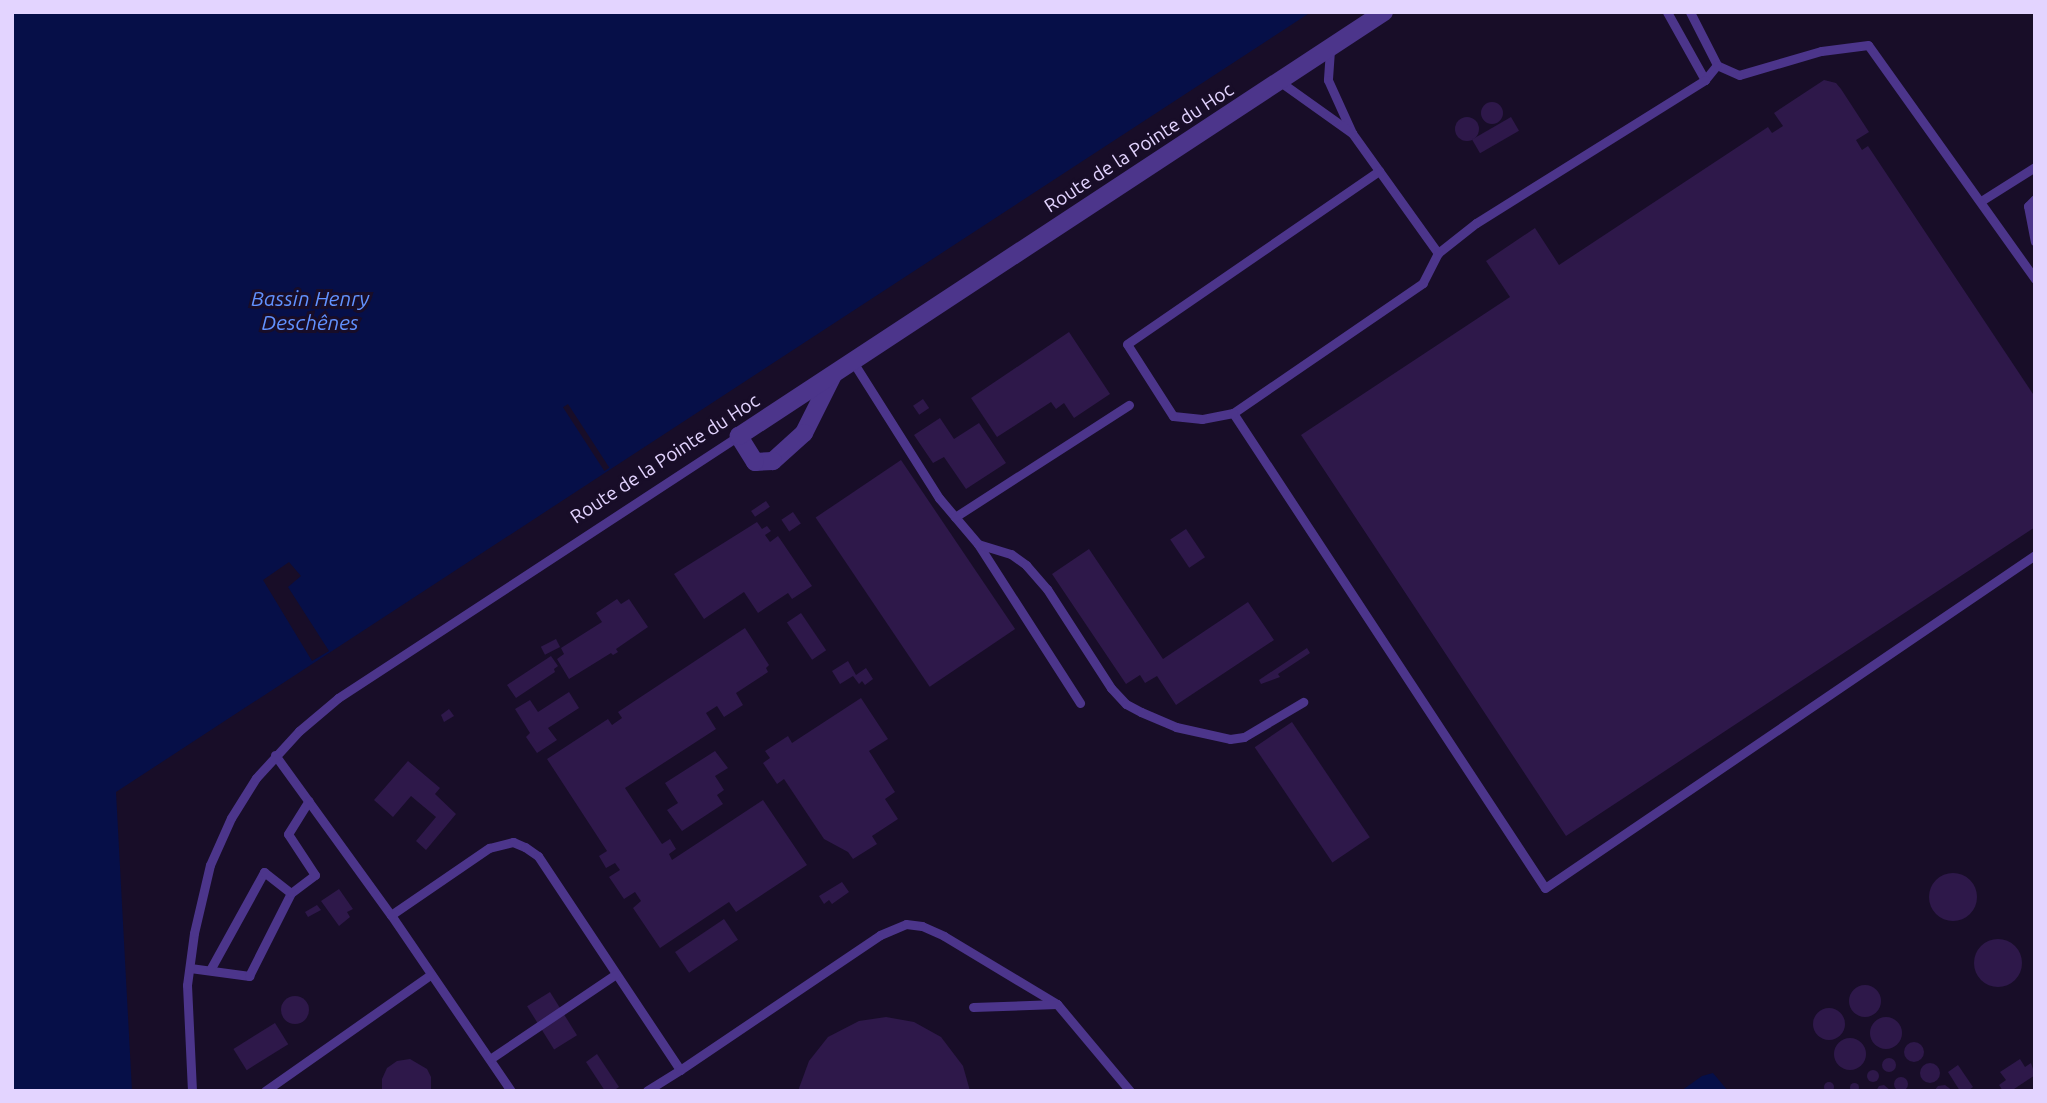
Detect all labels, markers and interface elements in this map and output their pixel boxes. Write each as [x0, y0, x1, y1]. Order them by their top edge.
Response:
street label: Route de la Pointe du Hoc [1040, 78, 1238, 218]
water label: Bassin Henry Deschênes [251, 285, 369, 335]
street label: Route de la Pointe du Hoc [566, 389, 764, 529]

